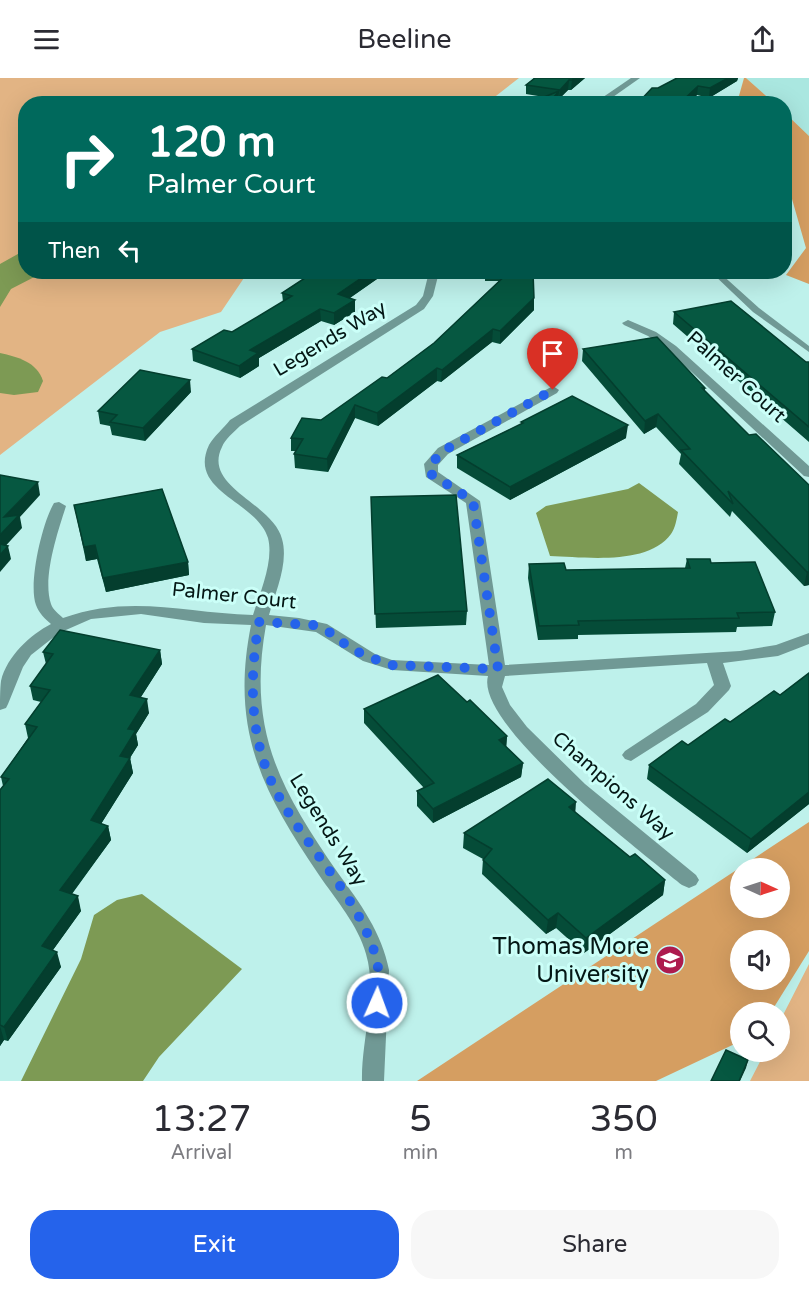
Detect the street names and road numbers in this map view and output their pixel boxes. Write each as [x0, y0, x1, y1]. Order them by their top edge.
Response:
street label: Legends Way [269, 296, 391, 382]
street label: Palmer Court [682, 326, 791, 428]
street label: Palmer Court [171, 578, 298, 614]
street label: Champions Way [547, 727, 679, 846]
street label: Legends Way [284, 770, 372, 891]

